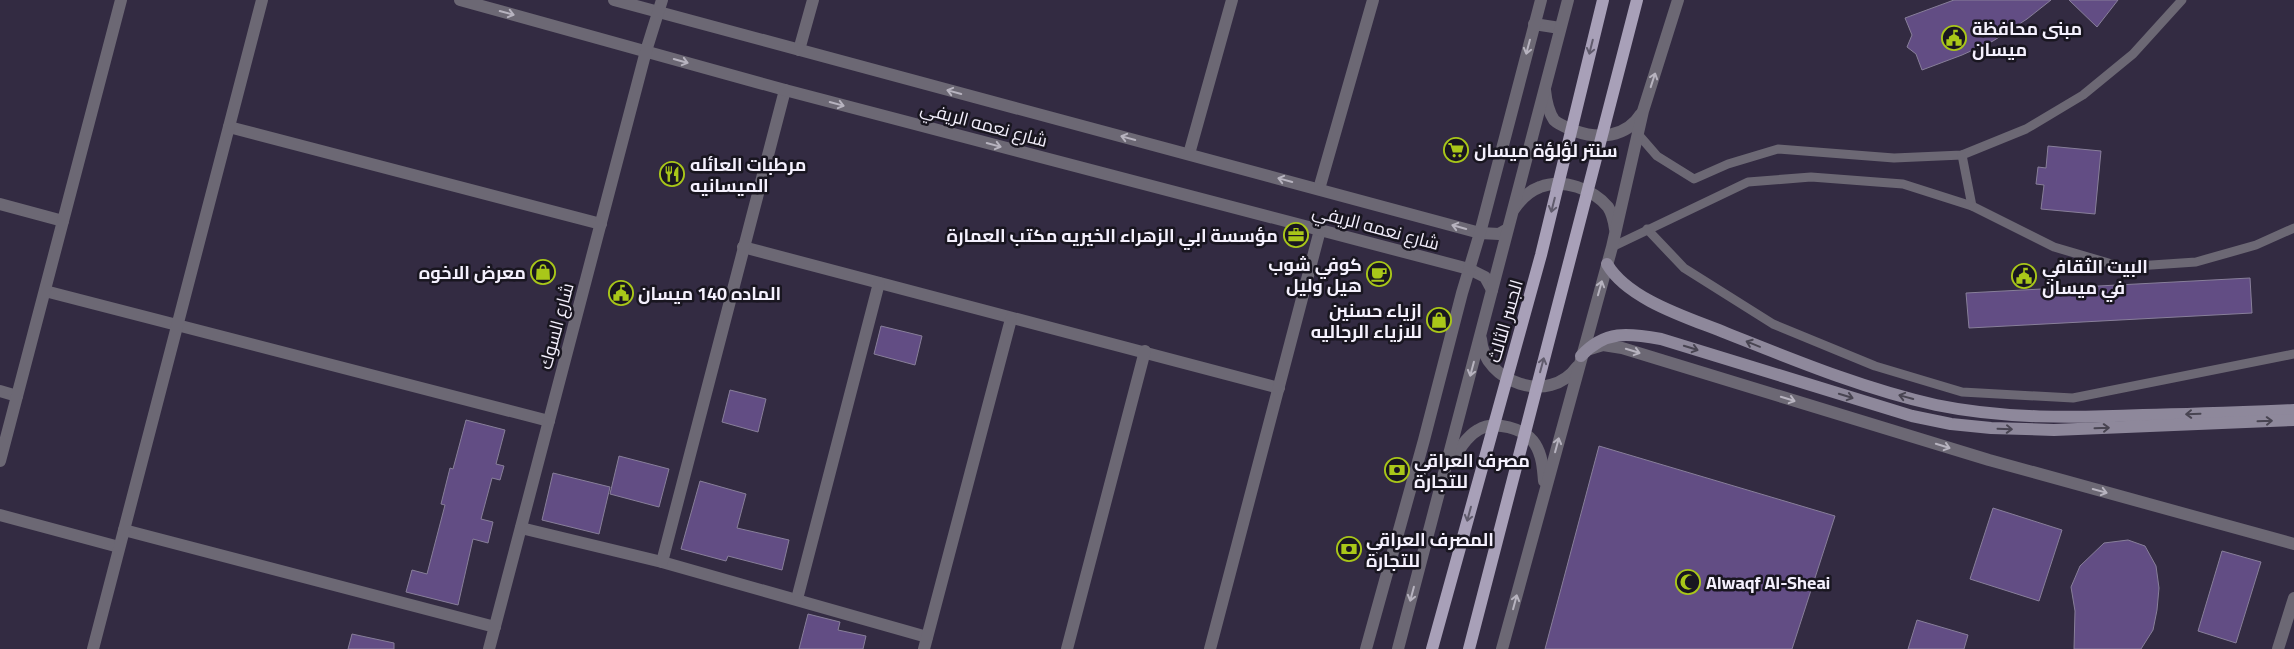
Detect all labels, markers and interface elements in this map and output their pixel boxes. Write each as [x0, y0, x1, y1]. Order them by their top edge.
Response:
one-way arrow [499, 9, 515, 18]
place label: مبنى محافظة ميسان [1972, 12, 2082, 66]
public building icon: مبنى محافظة ميسان [1941, 25, 1967, 51]
one-way arrow [1523, 39, 1532, 55]
one-way arrow [1586, 39, 1595, 55]
one-way arrow [672, 56, 688, 66]
one-way arrow [1648, 72, 1658, 88]
one-way arrow [947, 86, 963, 96]
street label: شارع نعمه الريفي [917, 91, 1051, 157]
one-way arrow [829, 100, 845, 109]
one-way arrow [1121, 133, 1137, 142]
place label: سنتر لؤلؤة ميسان [1474, 134, 1618, 167]
supermarket icon: سنتر لؤلؤة ميسان [1443, 137, 1469, 163]
one-way arrow [986, 141, 1002, 150]
place label: مرطبات العائله الميسانيه [690, 148, 806, 202]
restaurant icon: مرطبات العائله الميسانيه [659, 161, 685, 187]
one-way arrow [1278, 175, 1294, 184]
street label: شارع نعمه الريفي [1309, 194, 1443, 260]
one-way arrow [1548, 197, 1557, 213]
place label: مؤسسة ابي الزهراء الخيريه مكتب العمارة [947, 219, 1278, 252]
one-way arrow [1451, 221, 1467, 231]
office icon: مؤسسة ابي الزهراء الخيريه مكتب العمارة [1283, 222, 1309, 248]
place label: كوفي شوب هيل وليل [1268, 248, 1362, 302]
place label: البيت الثقافي في ميسان [2042, 250, 2148, 304]
place label: معرض الاخوه [419, 256, 526, 289]
shop icon: معرض الاخوه [530, 259, 556, 285]
cafe icon: كوفي شوب هيل وليل [1366, 261, 1392, 287]
public building icon: البيت الثقافي في ميسان [2011, 263, 2037, 289]
street label: الجسر الثالث [1477, 275, 1533, 367]
place label: الماده 140 ميسان [638, 277, 781, 310]
street label: شارع السوك [529, 279, 583, 373]
public building icon: الماده 140 ميسان [608, 280, 634, 306]
one-way arrow [1596, 281, 1606, 297]
place label: ازياء حسنين للازياء الرجاليه [1311, 294, 1422, 348]
shop icon: ازياء حسنين للازياء الرجاليه [1426, 307, 1452, 333]
one-way arrow [1745, 338, 1760, 347]
one-way arrow [1683, 343, 1699, 353]
one-way arrow [1624, 347, 1640, 357]
one-way arrow [1538, 357, 1547, 373]
one-way arrow [1467, 361, 1476, 377]
one-way arrow [1838, 392, 1854, 402]
one-way arrow [1898, 392, 1914, 401]
one-way arrow [1780, 394, 1796, 404]
one-way arrow [2185, 409, 2201, 418]
one-way arrow [2256, 417, 2272, 426]
one-way arrow [2094, 423, 2110, 433]
one-way arrow [1996, 424, 2012, 434]
one-way arrow [1552, 437, 1562, 453]
one-way arrow [1935, 442, 1951, 452]
place label: مصرف العراقي للتجارة [1414, 444, 1530, 498]
bank icon: مصرف العراقي للتجارة [1384, 457, 1410, 483]
one-way arrow [2091, 486, 2107, 496]
one-way arrow [1464, 506, 1473, 522]
place label: المصرف العراقي للتجارة [1366, 523, 1494, 577]
bank icon: المصرف العراقي للتجارة [1336, 536, 1362, 562]
place label: Alwaqf Al-Sheai [1706, 566, 1830, 599]
mosque icon: Alwaqf Al-Sheai [1675, 569, 1701, 595]
one-way arrow [1407, 585, 1416, 601]
one-way arrow [1510, 594, 1520, 610]

